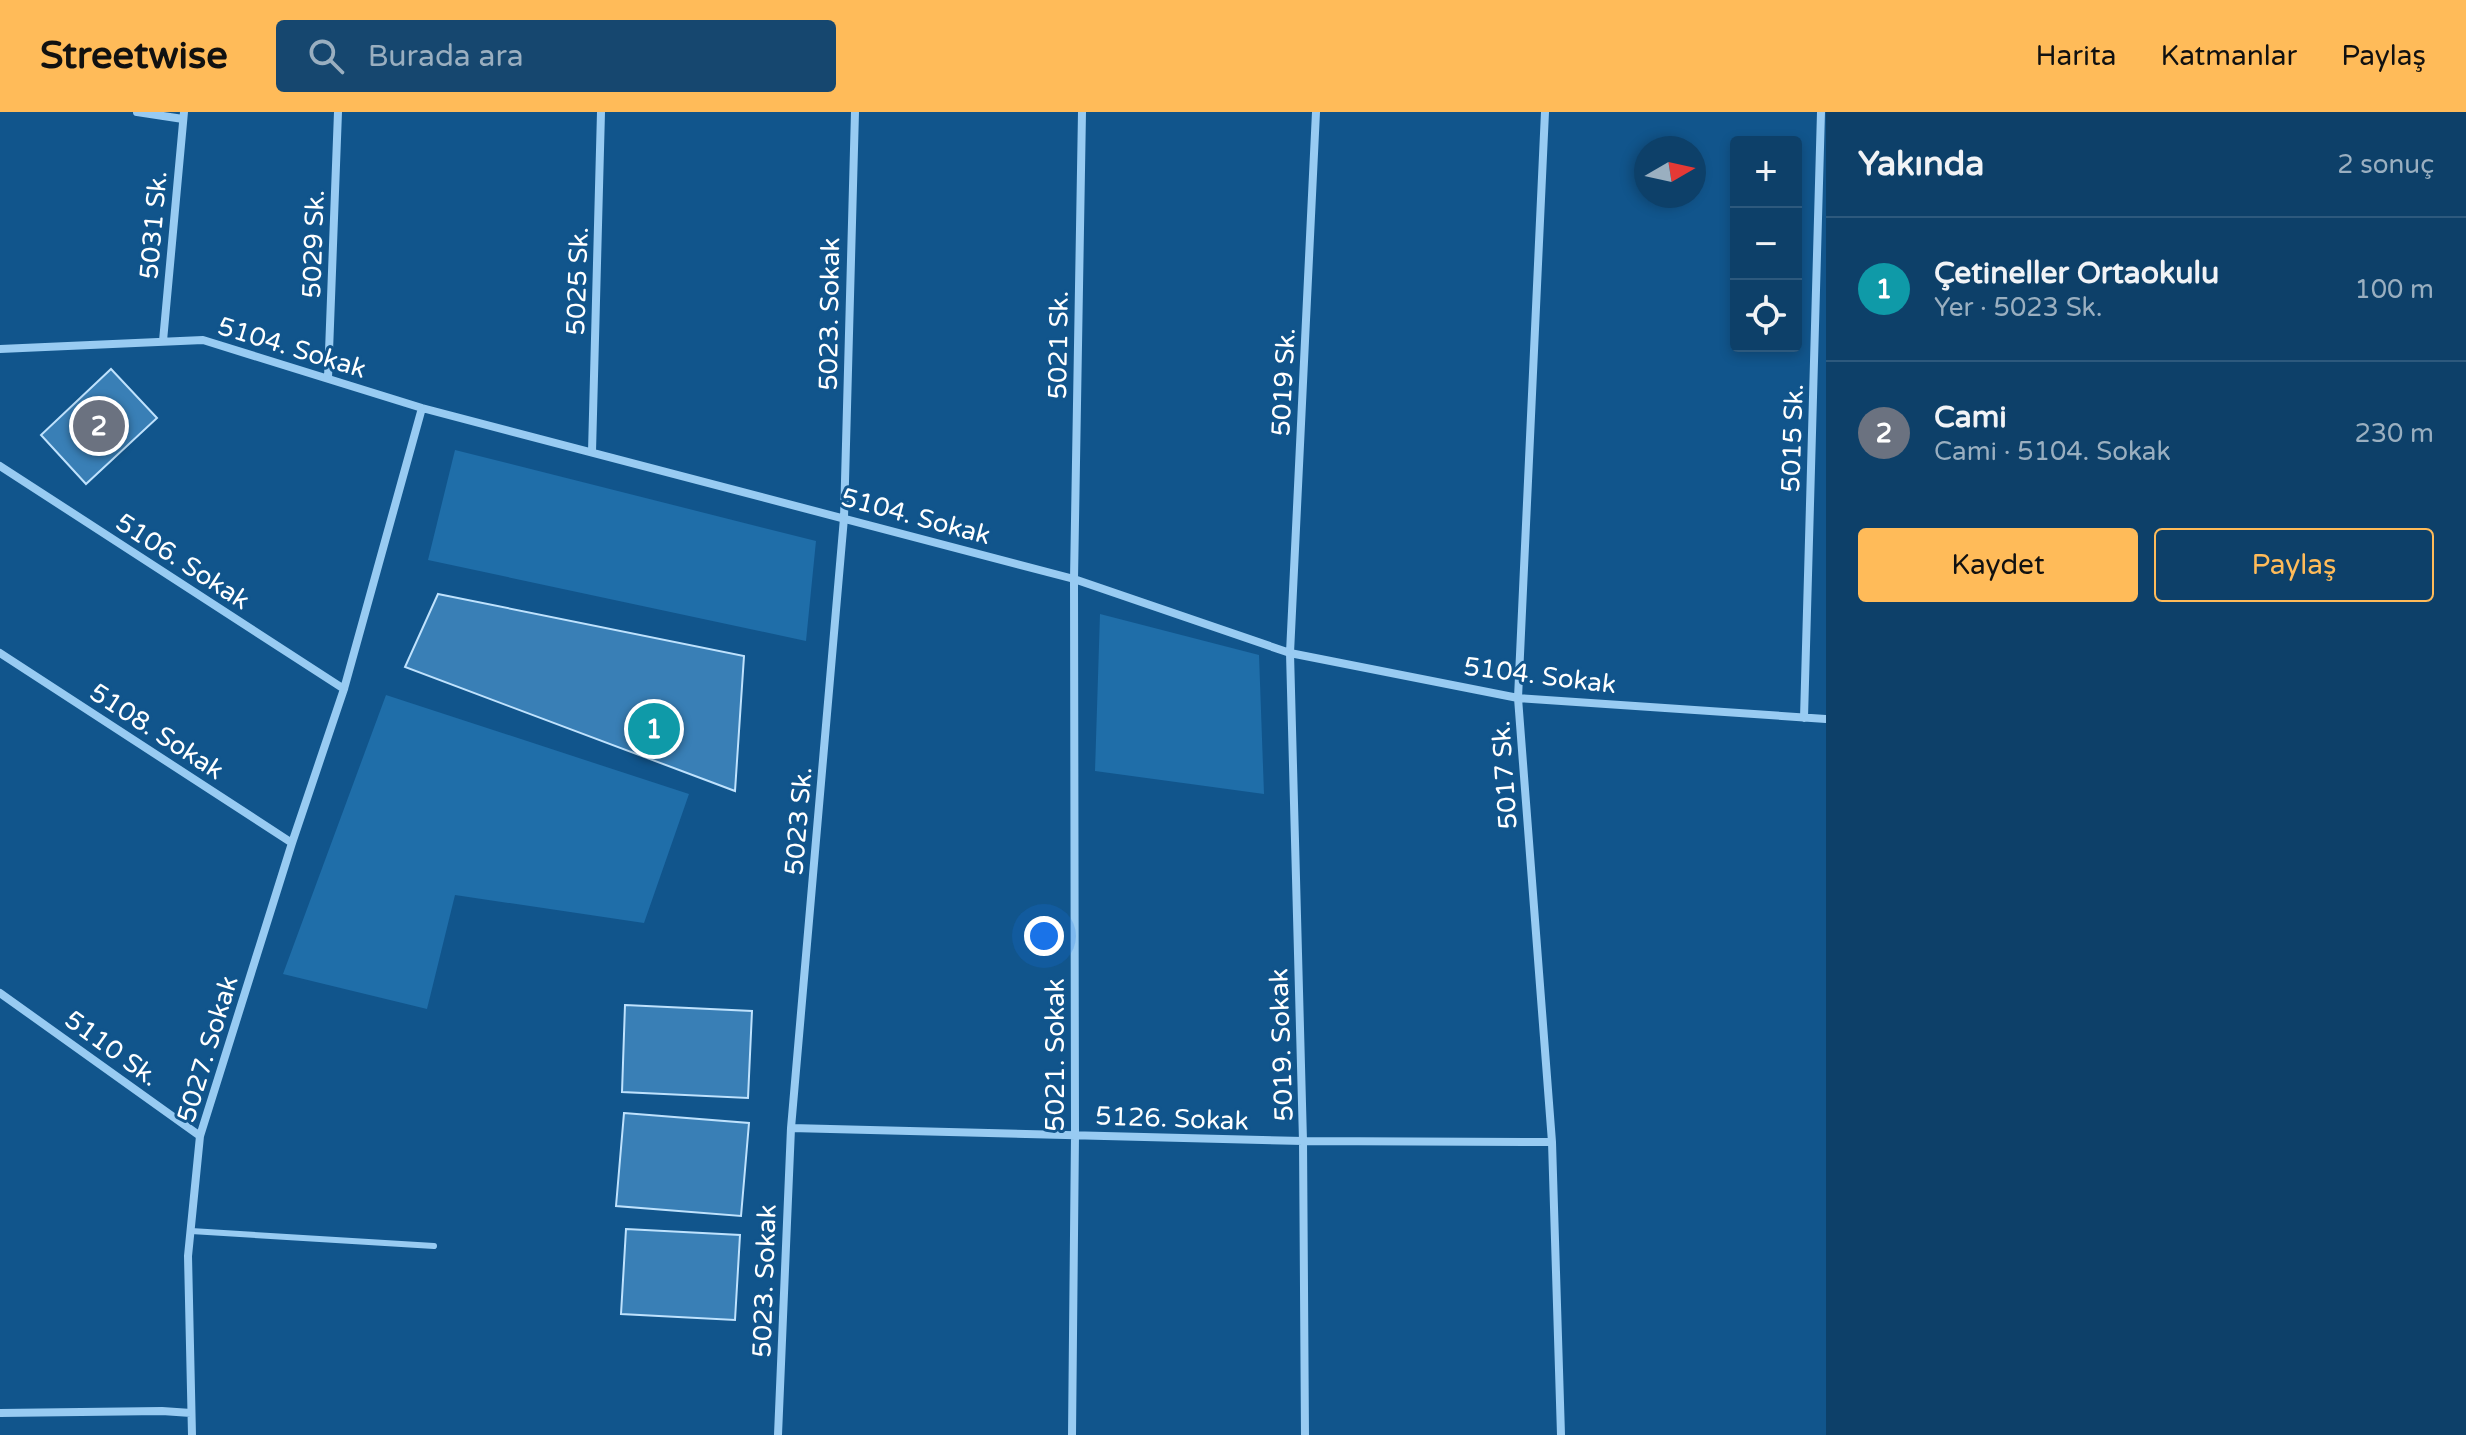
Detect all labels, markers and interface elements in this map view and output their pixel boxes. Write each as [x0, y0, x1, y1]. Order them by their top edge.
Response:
search box [276, 20, 836, 92]
text: Streetwise [40, 33, 228, 79]
icon: search [304, 34, 348, 78]
text: Burada ara [368, 38, 524, 75]
text: Harita [2035, 39, 2116, 73]
text: Katmanlar [2160, 39, 2297, 73]
text: Paylaş [2341, 39, 2426, 73]
north arrow [1634, 136, 1706, 208]
map controls [1730, 136, 1802, 352]
button: + [1730, 136, 1802, 208]
text: Yakında [1858, 144, 1984, 185]
text: 2 sonuç [2337, 149, 2434, 180]
street label: 5031 Sk. [133, 169, 174, 281]
street label: 5029 Sk. [296, 189, 331, 299]
button: − [1730, 208, 1802, 280]
street label: 5025 Sk. [560, 226, 595, 336]
street label: 5023. Sokak [813, 237, 846, 391]
text: Çetineller Ortaokulu [1934, 255, 2219, 292]
text: 1 [1876, 274, 1892, 305]
text: 100 m [2354, 274, 2434, 305]
button: locate [1730, 280, 1802, 352]
street label: 5021 Sk. [1042, 290, 1075, 400]
text: Yer · 5023 Sk. [1934, 292, 2102, 323]
street label: 5104. Sokak [214, 310, 370, 385]
street label: 5019 Sk. [1265, 327, 1302, 437]
street label: 5015 Sk. [1775, 383, 1810, 493]
pin: 2 [73, 396, 125, 456]
text: Cami [1934, 399, 2007, 436]
text: 2 [1876, 418, 1892, 449]
text: 230 m [2354, 418, 2434, 449]
text: Cami · 5104. Sokak [1934, 436, 2171, 467]
street label: 5104. Sokak [838, 482, 994, 551]
street label: 5106. Sokak [110, 507, 255, 616]
button: Kaydet [1858, 528, 2138, 602]
button: Paylaş [2154, 528, 2434, 602]
street label: 5104. Sokak [1462, 651, 1618, 700]
street label: 5108. Sokak [84, 677, 229, 786]
pin: 1 [628, 699, 680, 759]
street label: 5017 Sk. [1485, 720, 1524, 830]
street label: 5023 Sk. [778, 765, 819, 877]
your location [1024, 916, 1064, 956]
street label: 5019. Sokak [1263, 968, 1300, 1122]
street label: 5027. Sokak [170, 972, 245, 1126]
street label: 5021. Sokak [1040, 978, 1071, 1132]
street label: 5110 Sk. [59, 1004, 165, 1093]
street label: 5126. Sokak [1095, 1100, 1249, 1137]
street label: 5023. Sokak [746, 1204, 783, 1358]

